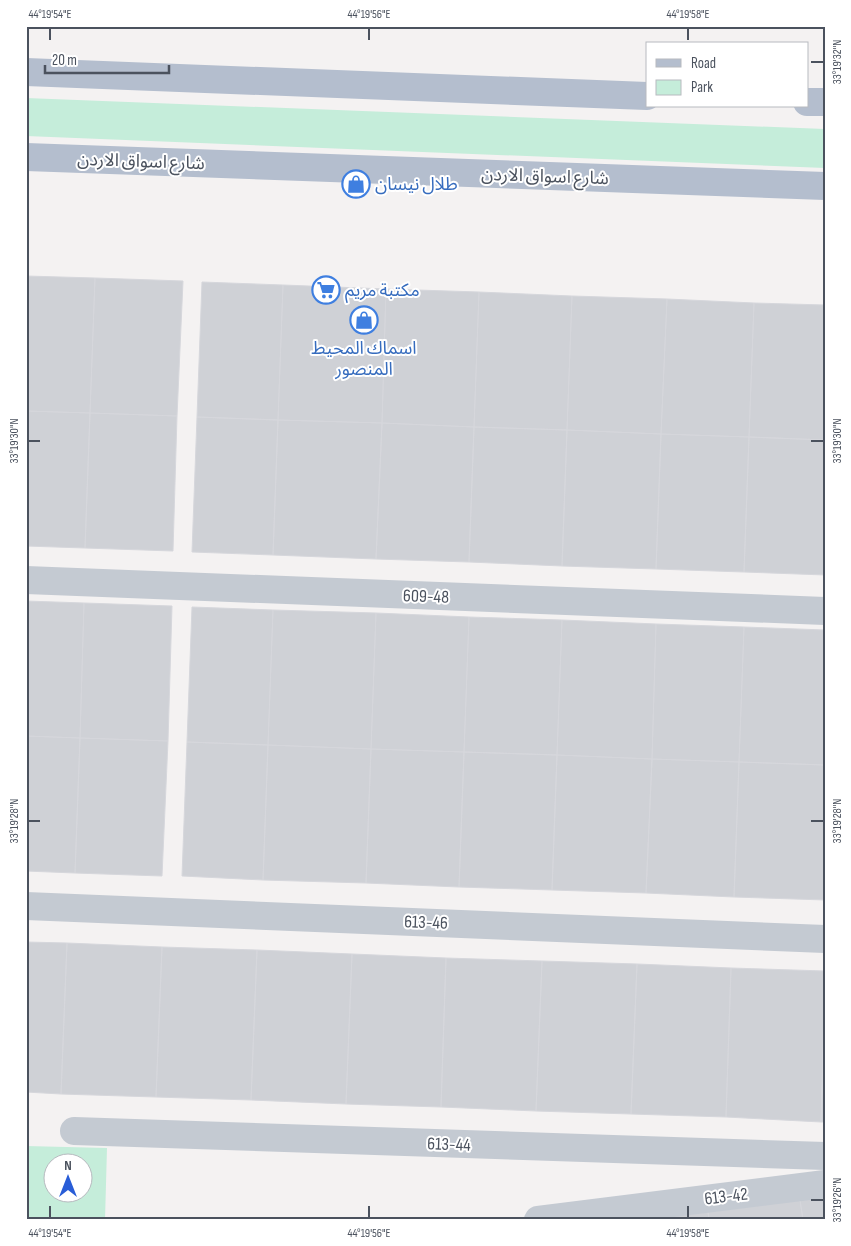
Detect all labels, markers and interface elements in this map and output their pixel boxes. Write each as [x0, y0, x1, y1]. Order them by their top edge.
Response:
text: 44°19'54"E [29, 7, 72, 22]
text: 44°19'56"E [347, 7, 391, 22]
text: 44°19'58"E [666, 7, 710, 22]
text: 33°19'32"N [830, 40, 845, 84]
scale bar [45, 42, 169, 74]
legend [646, 42, 808, 108]
text: 20 m [52, 51, 77, 70]
text: Road [691, 54, 716, 73]
text: Park [691, 78, 713, 97]
street label: شارع اسواق الاردن [77, 149, 205, 177]
street label: شارع اسواق الاردن [481, 164, 609, 192]
shop icon: طلال نيسان [341, 169, 371, 199]
place label: طلال نيسان [375, 174, 458, 195]
supermarket icon: مكتبة مريم [311, 275, 341, 305]
place label: مكتبة مريم [345, 280, 420, 303]
shop icon: اسماك المحيط المنصور [349, 305, 379, 335]
place label: اسماك المحيط المنصور [311, 338, 417, 380]
text: 33°19'30"N [7, 418, 22, 464]
text: 33°19'30"N [830, 418, 845, 464]
street label: 609-48 [403, 585, 449, 608]
text: 33°19'28"N [7, 799, 22, 843]
text: 33°19'28"N [830, 799, 845, 843]
street label: 613-46 [404, 911, 448, 934]
street label: 613-44 [427, 1133, 472, 1156]
north arrow [42, 1154, 92, 1204]
text: N [64, 1157, 72, 1174]
text: 33°19'26"N [830, 1178, 845, 1222]
street label: 613-42 [703, 1183, 749, 1210]
text: 44°19'54"E [29, 1226, 72, 1241]
text: 44°19'56"E [347, 1226, 391, 1241]
text: 44°19'58"E [666, 1226, 710, 1241]

